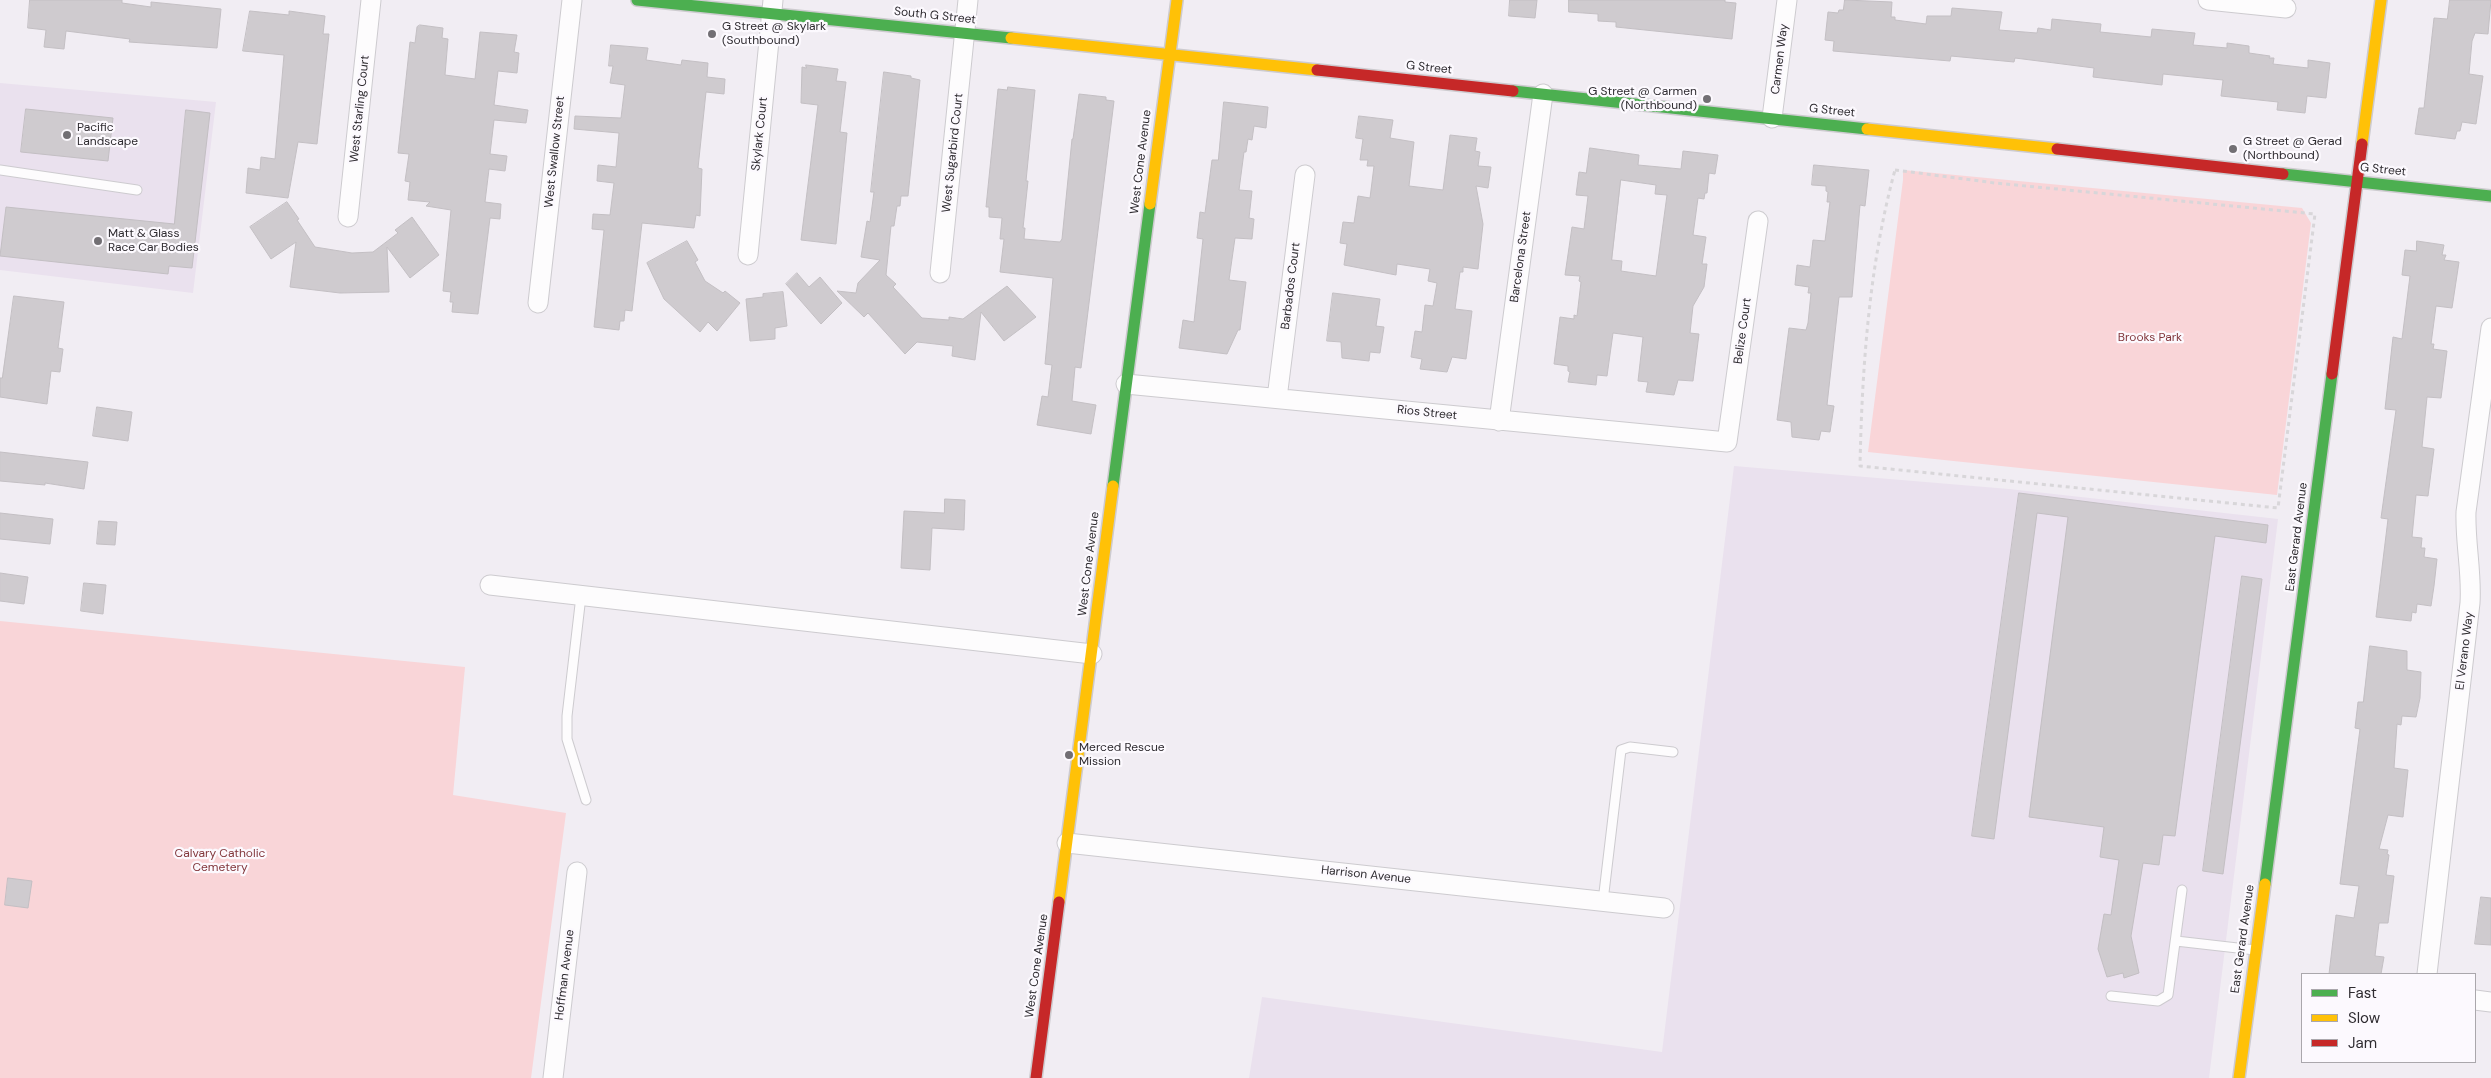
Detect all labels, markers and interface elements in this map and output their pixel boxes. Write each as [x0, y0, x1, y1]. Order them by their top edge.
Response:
street label: South G Street [893, 5, 977, 27]
place label: G Street @ Skylark (Southbound) [722, 20, 826, 48]
street label: Carmen Way [1769, 23, 1791, 95]
marker: G Street @ Skylark (Southbound) [706, 28, 718, 40]
street label: West Starling Court [347, 54, 373, 164]
street label: G Street [1405, 58, 1453, 78]
place label: G Street @ Carmen (Northbound) [1588, 85, 1697, 113]
street label: West Sugarbird Court [940, 93, 966, 213]
marker: G Street @ Carmen (Northbound) [1701, 93, 1713, 105]
street label: West Swallow Street [542, 95, 568, 209]
street label: Skylark Court [749, 96, 771, 172]
street label: G Street [1808, 101, 1856, 121]
street label: West Cone Avenue [1127, 109, 1155, 215]
place label: Pacific Landscape [77, 121, 138, 149]
marker: Pacific Landscape [61, 129, 73, 141]
place label: G Street @ Gerad (Northbound) [2243, 135, 2342, 163]
marker: G Street @ Gerad (Northbound) [2227, 143, 2239, 155]
street label: G Street [2359, 160, 2407, 180]
street label: Barcelona Street [1507, 210, 1535, 304]
place label: Matt & Glass Race Car Bodies [108, 227, 199, 255]
marker: Matt & Glass Race Car Bodies [92, 235, 104, 247]
street label: Barbados Court [1279, 242, 1303, 330]
street label: Belize Court [1731, 297, 1755, 365]
park label: Brooks Park [2118, 331, 2182, 345]
street label: Rios Street [1396, 403, 1458, 423]
street label: East Gerard Avenue [2283, 482, 2311, 592]
street label: West Cone Avenue [1075, 511, 1103, 617]
street label: El Verano Way [2453, 611, 2477, 691]
place label: Merced Rescue Mission [1079, 741, 1165, 769]
marker: Merced Rescue Mission [1063, 749, 1075, 761]
park label: Calvary Catholic Cemetery [175, 847, 265, 875]
street label: Harrison Avenue [1320, 863, 1412, 887]
street label: East Gerard Avenue [2228, 884, 2258, 994]
street label: West Cone Avenue [1023, 913, 1051, 1019]
street label: Hoffman Avenue [552, 929, 578, 1021]
legend [2301, 973, 2476, 1063]
text: Fast [2348, 983, 2377, 1003]
text: Slow [2348, 1008, 2380, 1028]
text: Jam [2348, 1033, 2377, 1053]

